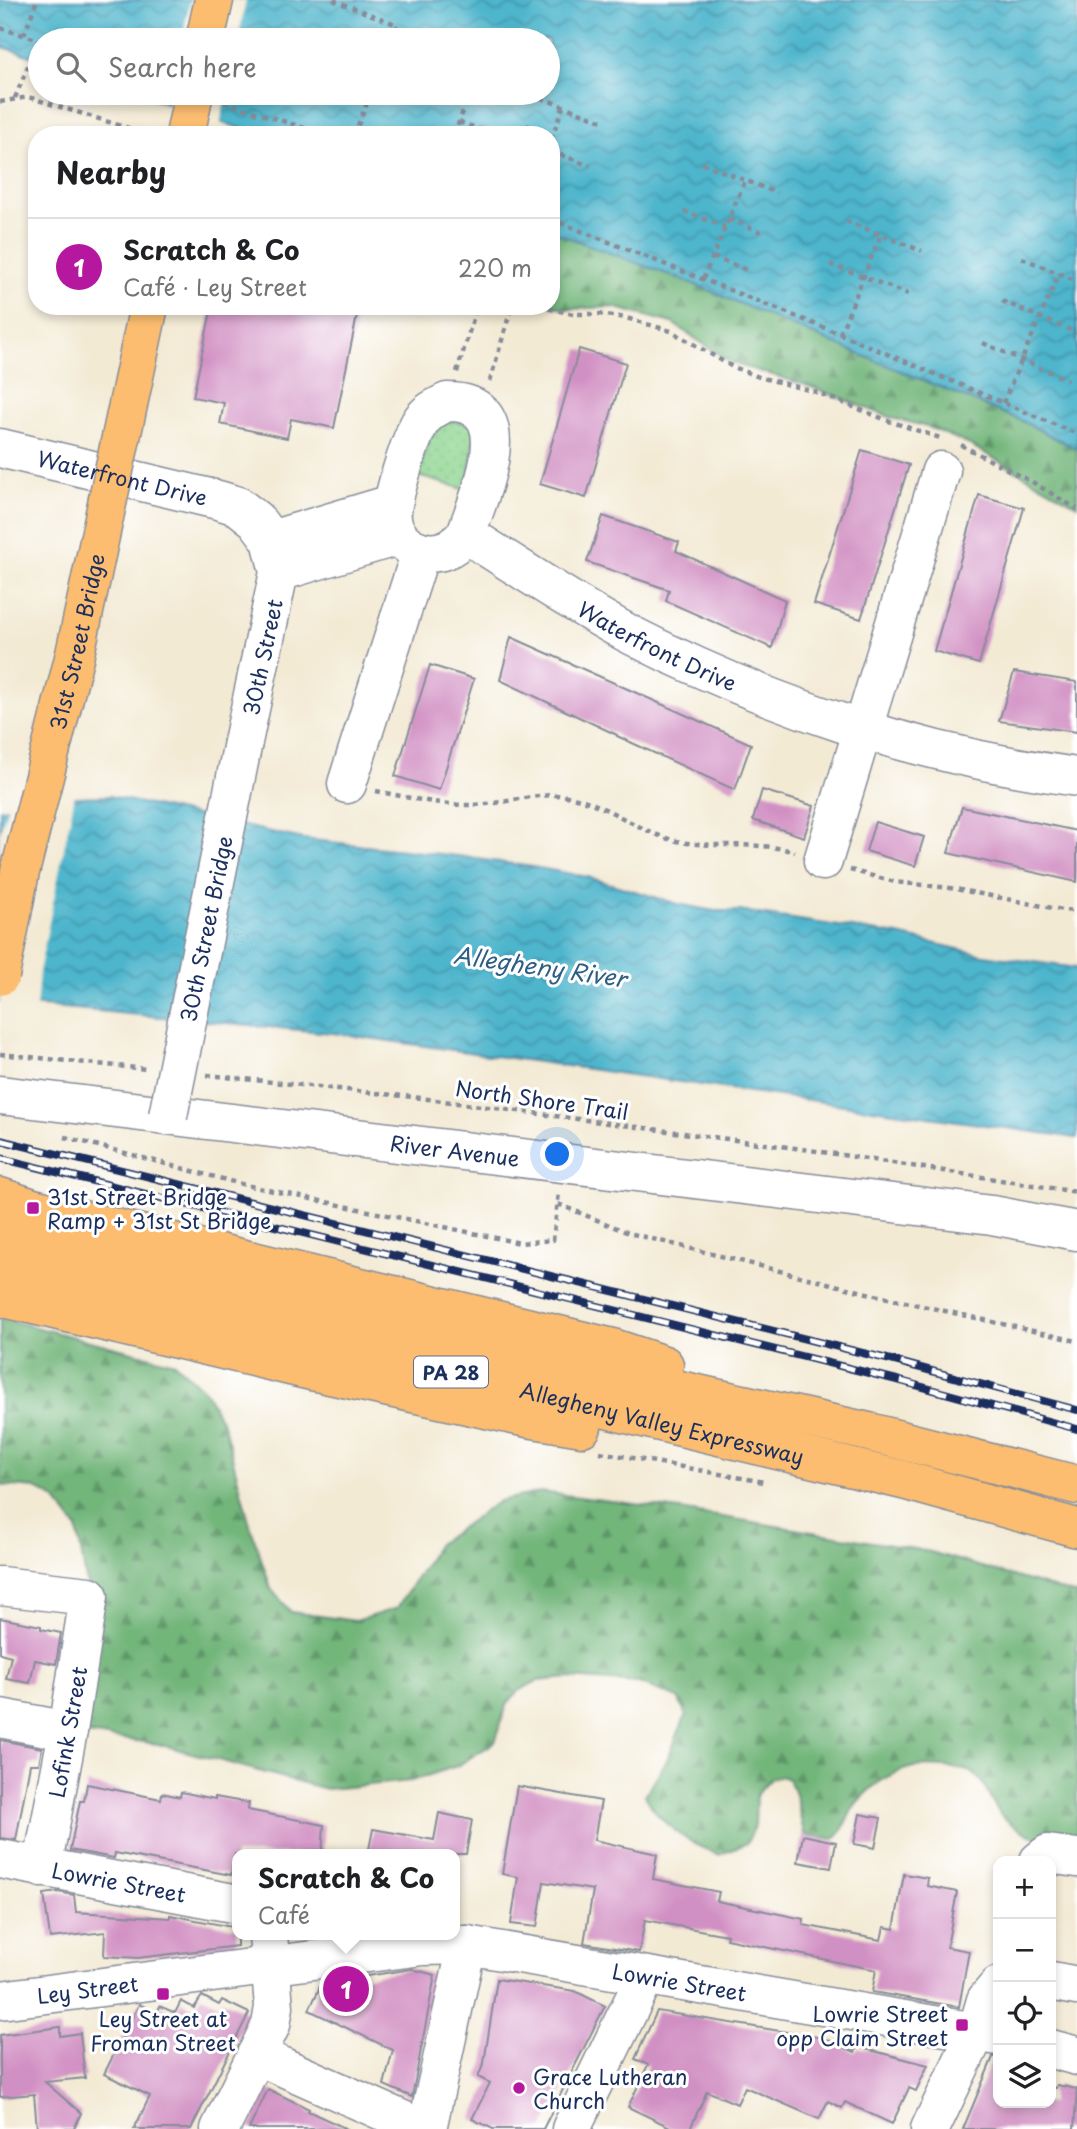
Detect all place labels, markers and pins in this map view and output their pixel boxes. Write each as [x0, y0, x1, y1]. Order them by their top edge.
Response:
place label: 31st Street Bridge Ramp + 31st St Bridge [47, 1180, 271, 1236]
marker: 31st Street Bridge Ramp + 31st St Bridge [25, 1200, 41, 1216]
pin: 1 [323, 1963, 369, 2015]
marker: Ley Street at Froman Street [155, 1986, 171, 2002]
place label: Lowrie Street opp Claim Street [776, 1997, 948, 2053]
place label: Ley Street at Froman Street [90, 2002, 236, 2058]
marker: Lowrie Street opp Claim Street [954, 2017, 970, 2033]
place label: Grace Lutheran Church [533, 2060, 687, 2116]
marker: Grace Lutheran Church [511, 2080, 527, 2096]

